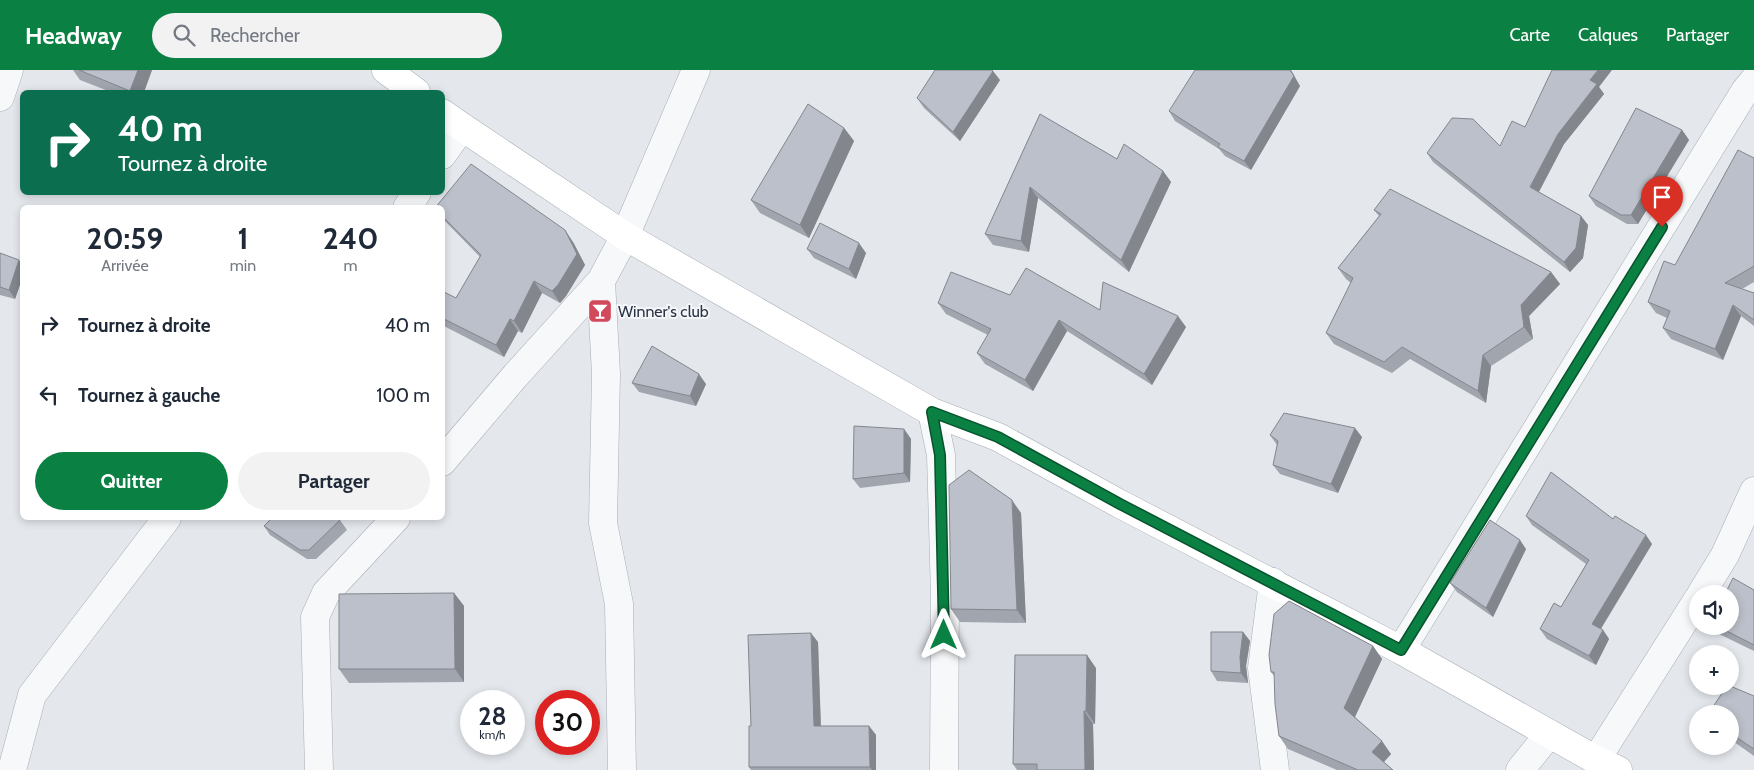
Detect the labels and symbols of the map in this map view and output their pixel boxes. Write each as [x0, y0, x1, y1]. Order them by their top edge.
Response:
pin [1641, 176, 1683, 227]
bar icon: Winner's club [587, 298, 613, 324]
place label: Winner's club [618, 302, 709, 321]
position arrow [917, 608, 969, 660]
speed limit sign: 30 [535, 690, 600, 755]

